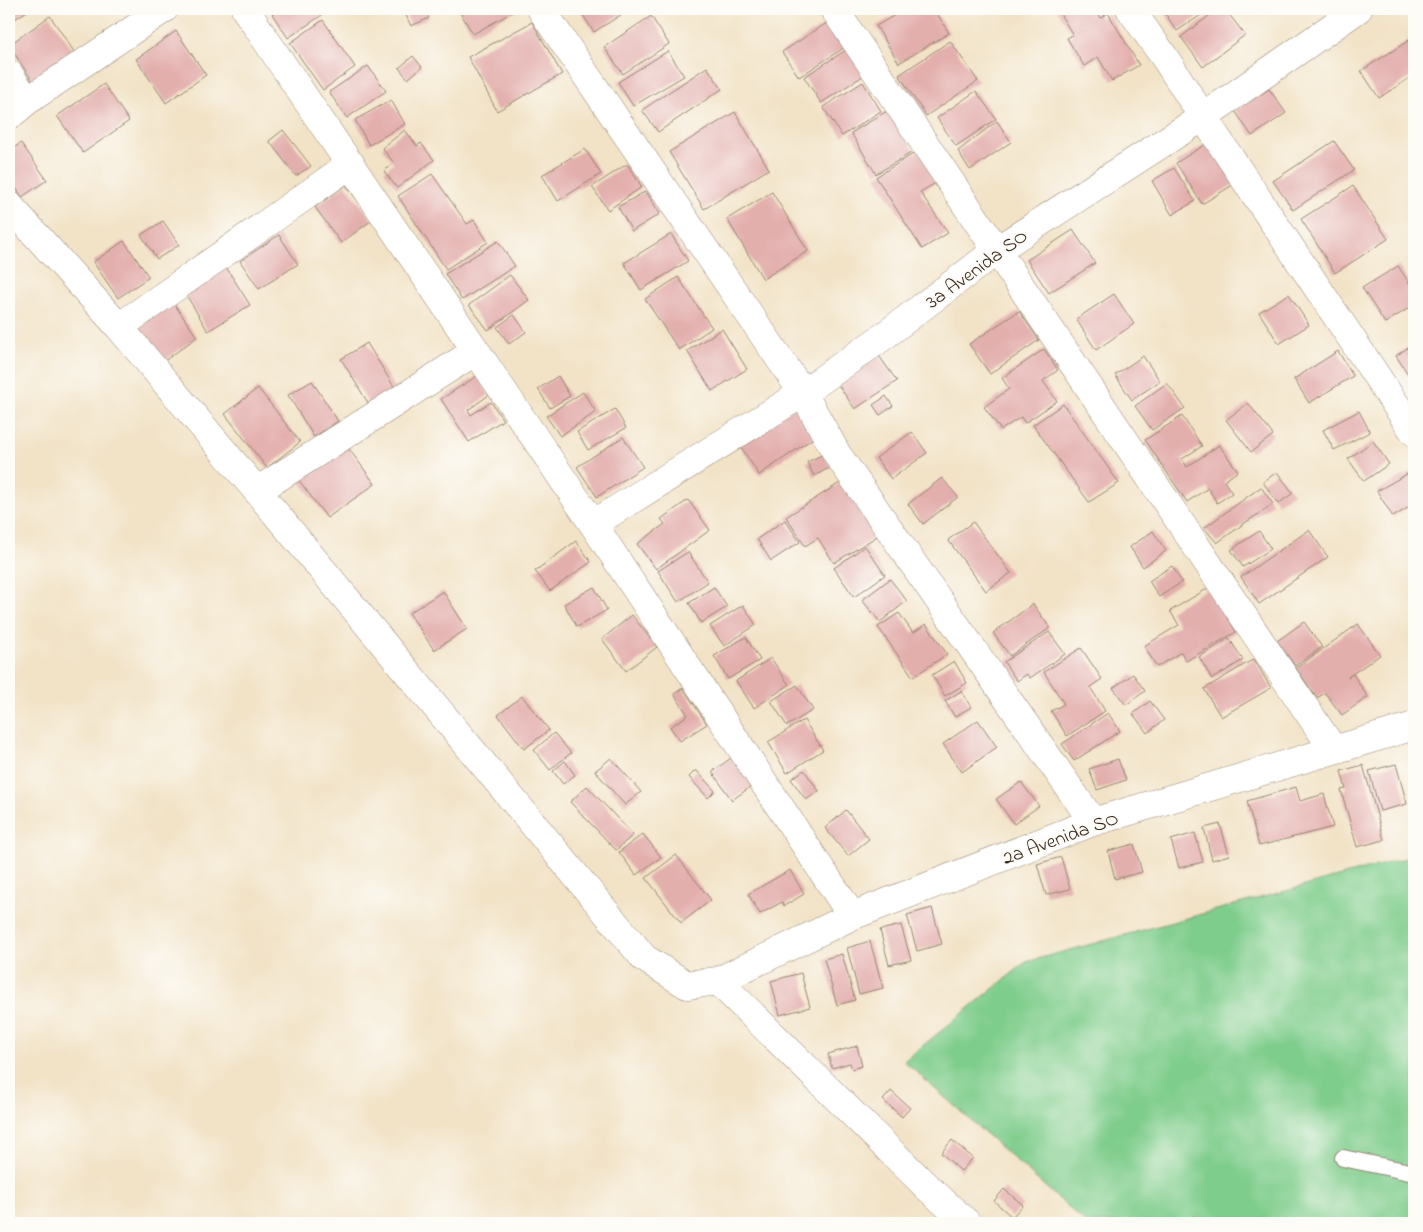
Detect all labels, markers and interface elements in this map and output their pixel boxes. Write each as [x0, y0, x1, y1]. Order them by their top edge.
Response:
street label: 3a Avenida SO [920, 223, 1035, 317]
street label: 2a Avenida SO [999, 805, 1123, 874]

